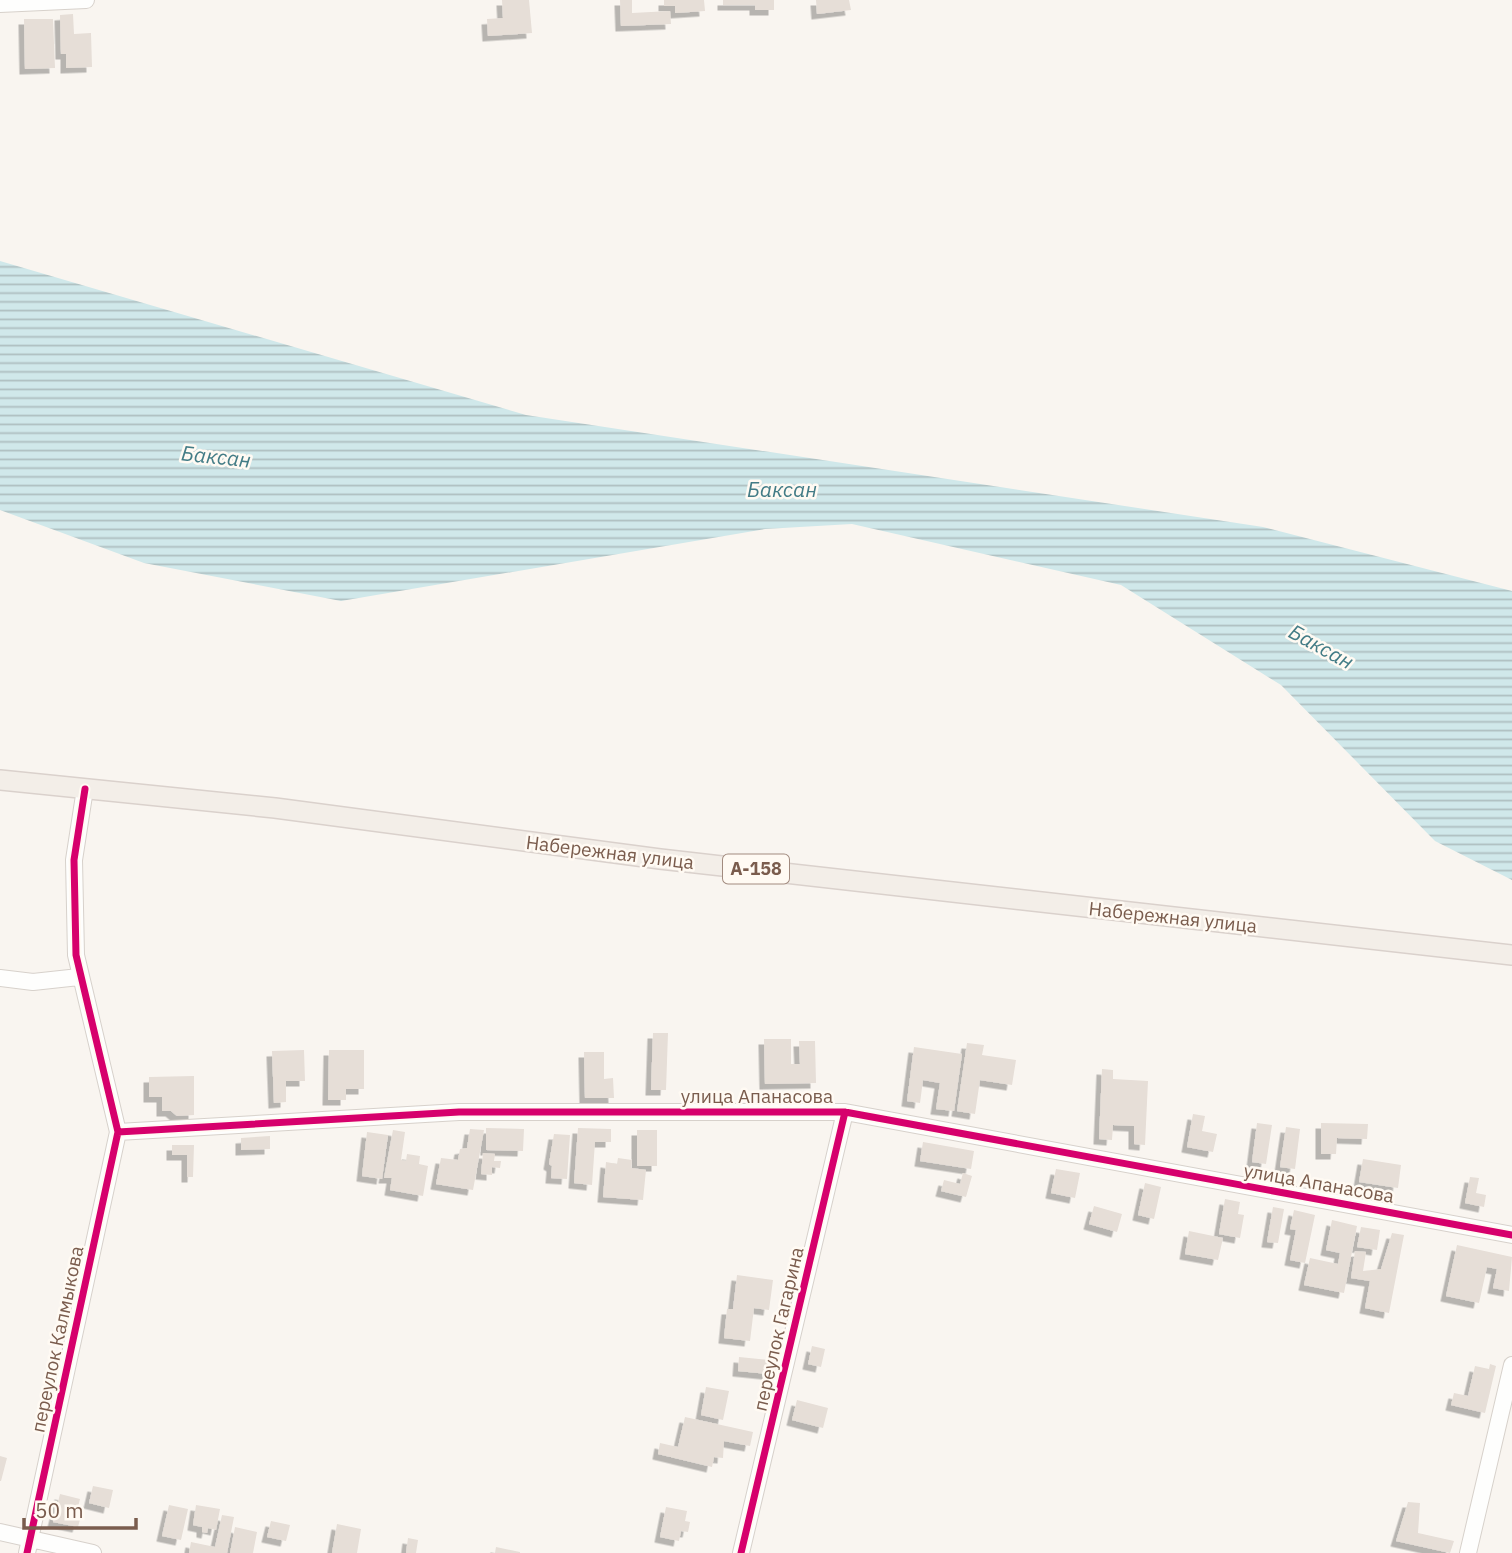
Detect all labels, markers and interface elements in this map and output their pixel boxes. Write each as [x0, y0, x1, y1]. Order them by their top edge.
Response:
water label: Баксан [180, 438, 253, 474]
water label: Баксан [747, 475, 817, 503]
water label: Баксан [1284, 617, 1359, 675]
street label: Набережная улица [525, 830, 695, 874]
road number: А-158 [723, 854, 789, 884]
street label: Набережная улица [1088, 896, 1258, 938]
street label: улица Апанасова [681, 1084, 833, 1108]
street label: улица Апанасова [1242, 1158, 1396, 1208]
street label: переулок Калмыкова [25, 1244, 89, 1434]
street label: переулок Гагарина [747, 1245, 809, 1413]
scale bar [24, 1486, 136, 1530]
text: 50 m [35, 1496, 84, 1524]

